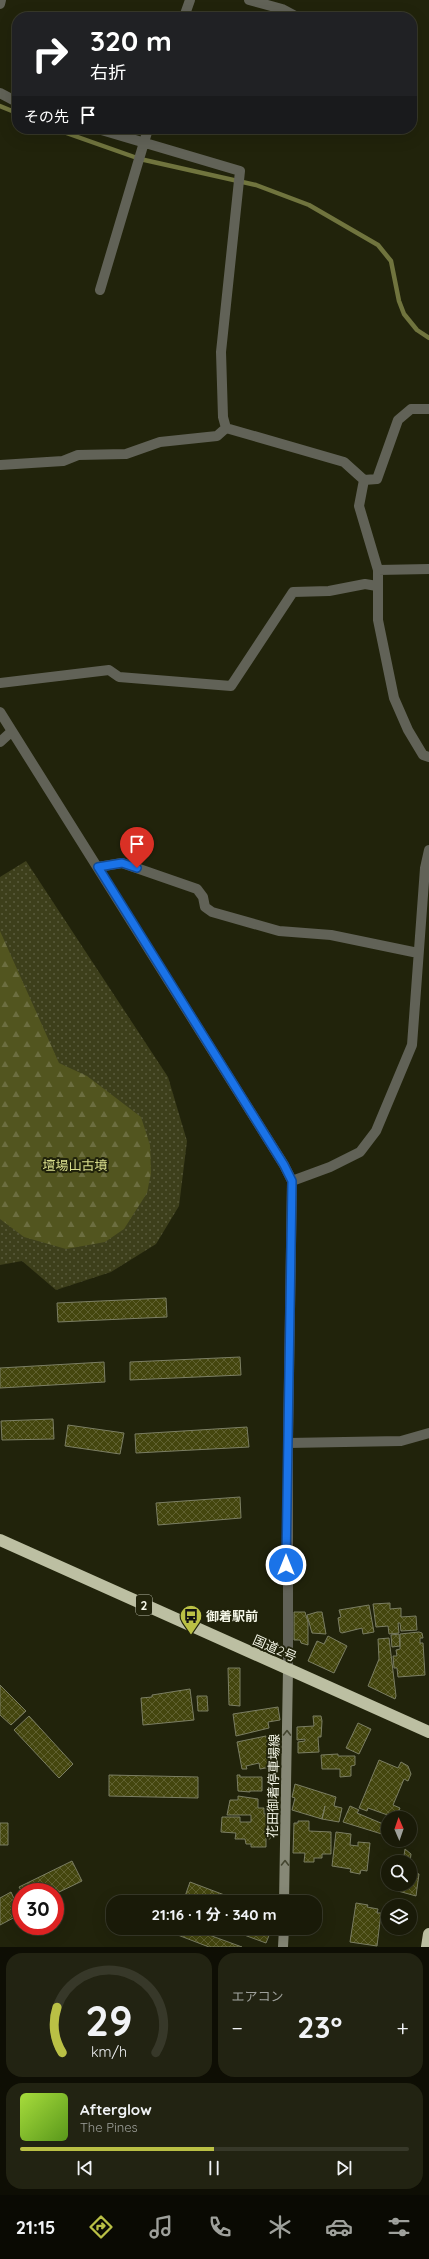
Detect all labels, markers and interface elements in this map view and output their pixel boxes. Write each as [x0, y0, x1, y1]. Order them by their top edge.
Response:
text: 320 m [90, 23, 172, 58]
icon: right [24, 28, 76, 80]
text: 右折 [90, 61, 126, 84]
icon: arrive [77, 104, 99, 126]
text: その先 [24, 107, 69, 126]
pin [120, 827, 154, 868]
icon: arrive [126, 833, 148, 855]
park label: 壇場山古墳 [42, 1157, 108, 1173]
position arrow [265, 1544, 307, 1586]
road number: 2 [136, 1595, 152, 1615]
bus stop icon: 御着駅前 [178, 1603, 204, 1636]
place label: 御着駅前 [206, 1608, 258, 1624]
street label: 国道2号 [251, 1631, 299, 1665]
one-way arrow [283, 1730, 291, 1736]
street label: 花田御着停車場線 [264, 1734, 282, 1838]
north arrow [381, 1811, 417, 1847]
map controls [381, 1811, 417, 1935]
button: search [381, 1855, 417, 1891]
one-way arrow [281, 1860, 289, 1866]
speed limit sign: 30 [12, 1883, 64, 1935]
button: layers [381, 1899, 417, 1935]
text: 21:16 · 1 分 · 340 m [151, 1905, 277, 1924]
text: エアコン [232, 1988, 284, 2004]
text: 29 [85, 1994, 132, 2046]
text: 23° [297, 2008, 342, 2046]
text: − [232, 2014, 243, 2042]
text: + [397, 2014, 409, 2042]
text: km/h [91, 2043, 127, 2061]
text: Afterglow [80, 2100, 152, 2119]
text: The Pines [80, 2119, 138, 2135]
icon: previous [74, 2157, 96, 2179]
icon: pause [203, 2157, 225, 2179]
icon: next [333, 2157, 355, 2179]
icon: directions [87, 2213, 115, 2241]
icon: music [147, 2213, 175, 2241]
icon: phone [206, 2213, 234, 2241]
icon: climate [266, 2213, 294, 2241]
icon: car [325, 2213, 353, 2241]
icon: filters [385, 2213, 413, 2241]
text: 21:15 [16, 2216, 55, 2239]

